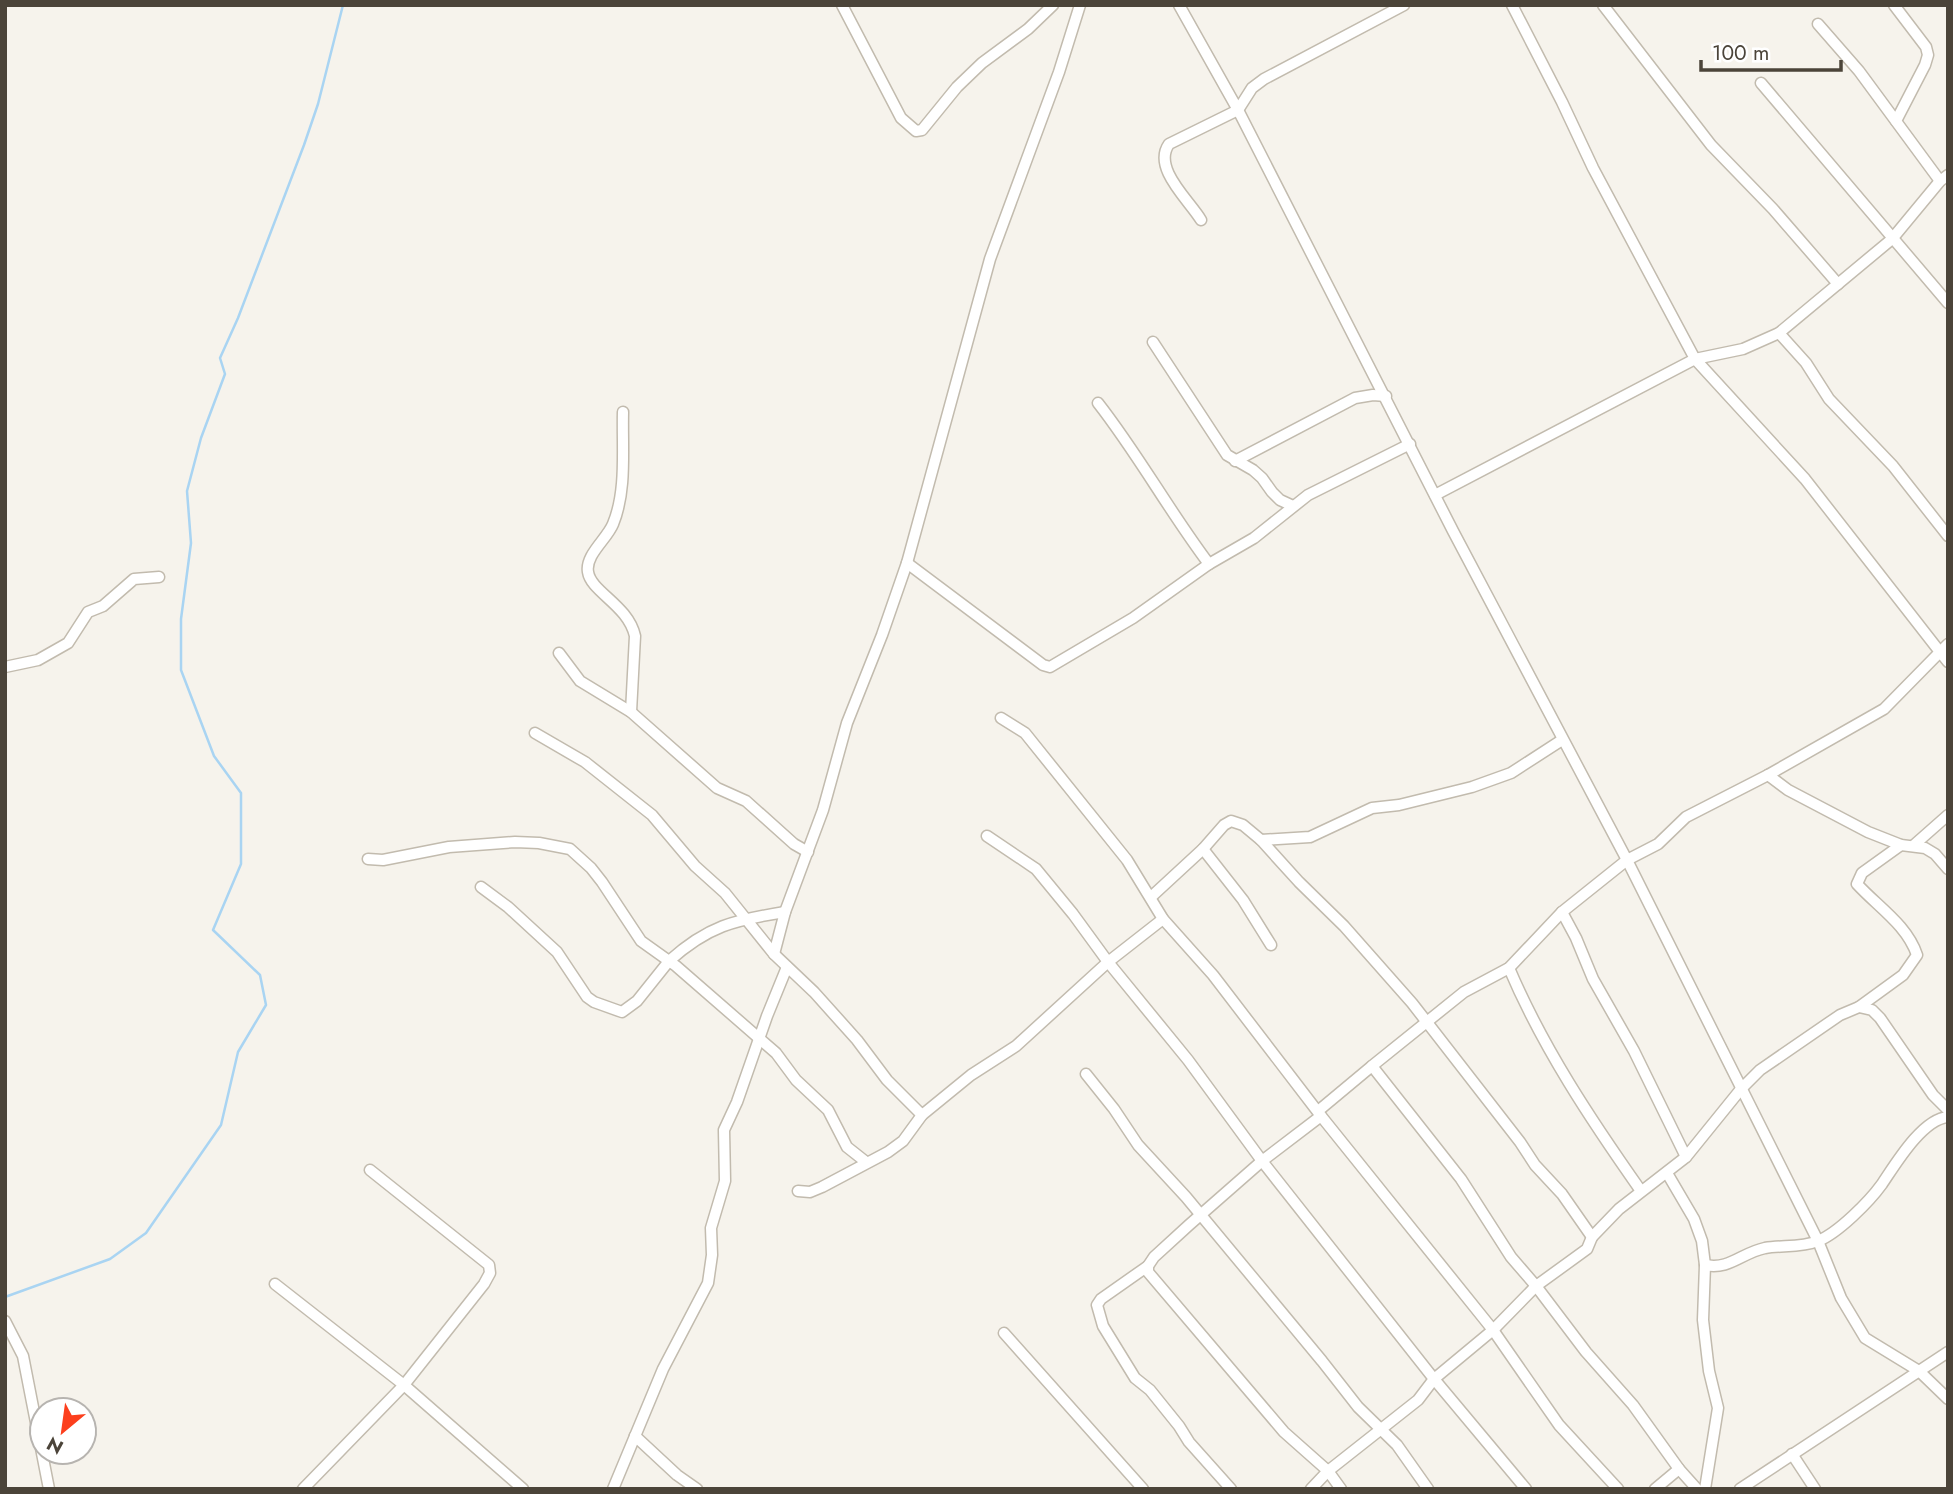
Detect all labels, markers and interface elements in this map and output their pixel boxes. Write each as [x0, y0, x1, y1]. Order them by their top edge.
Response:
scale bar [1701, 28, 1841, 72]
text: 100 m [1712, 38, 1769, 68]
north arrow [28, 1396, 98, 1466]
text: N [42, 1430, 68, 1461]

